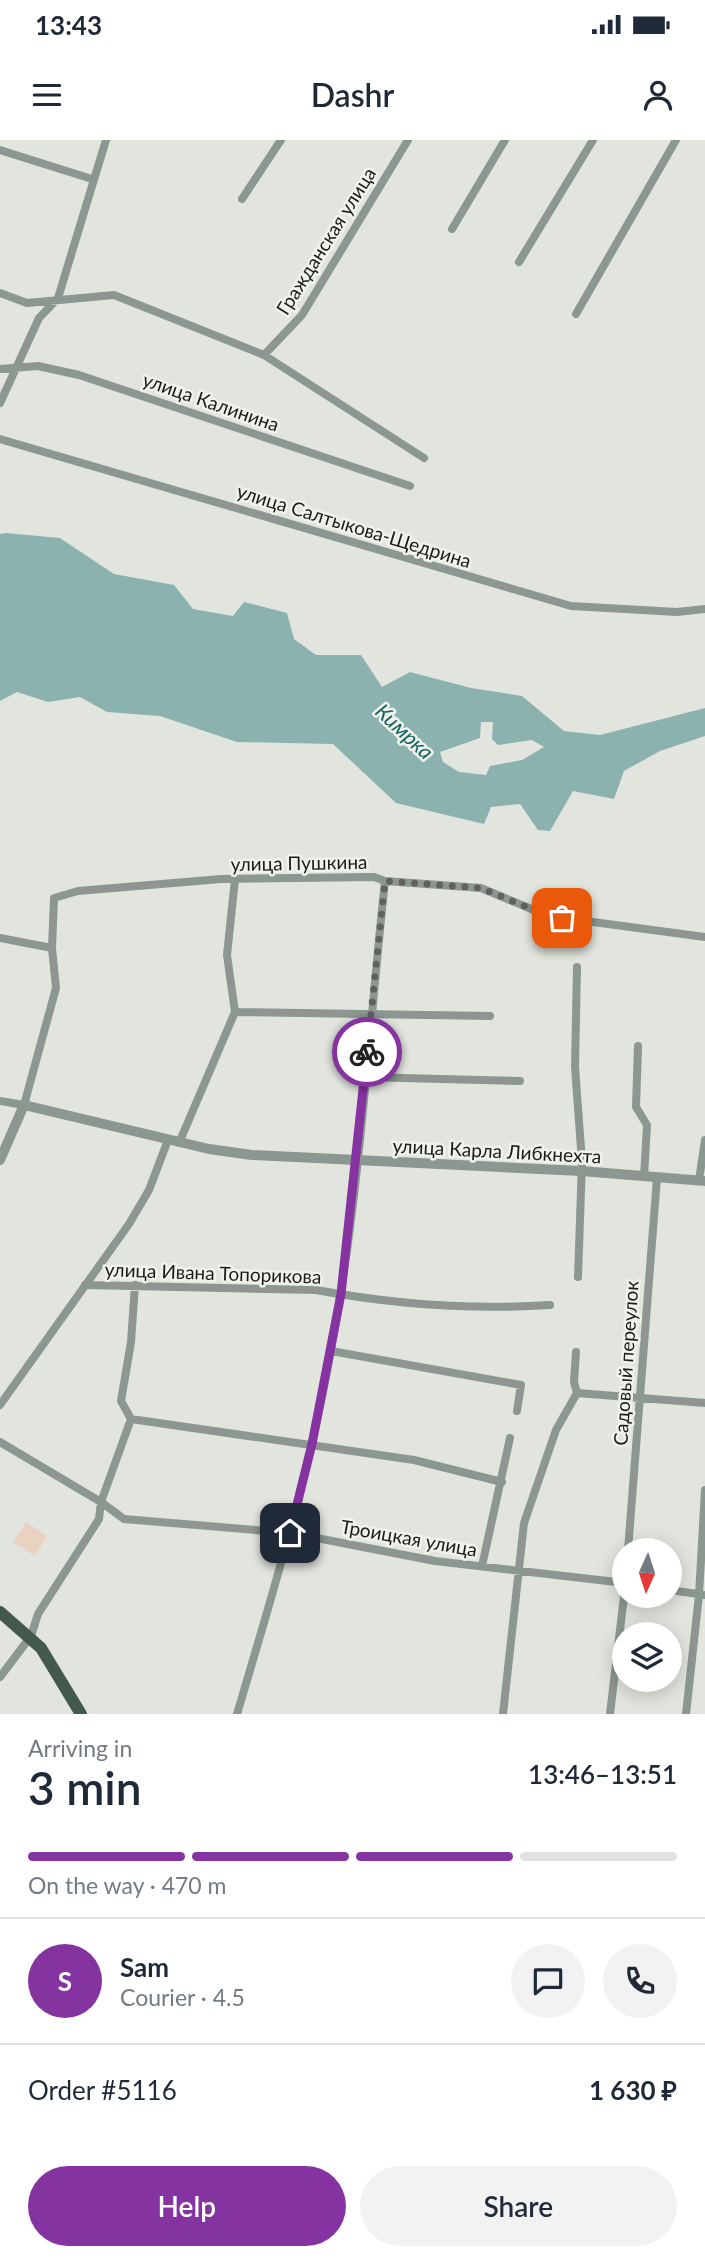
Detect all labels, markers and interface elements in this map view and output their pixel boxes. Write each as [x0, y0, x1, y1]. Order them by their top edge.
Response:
text: 13:43 [35, 9, 102, 41]
text: Dashr [311, 75, 394, 114]
icon: menu [28, 76, 66, 114]
icon: person [639, 76, 677, 114]
street label: Гражданская улица [271, 163, 380, 319]
street label: улица Калинина [140, 367, 282, 436]
street label: улица Салтыкова-Щедрина [234, 479, 474, 572]
water label: Кимрка [371, 698, 439, 764]
street label: улица Пушкина [230, 850, 368, 875]
pin [532, 888, 592, 948]
icon: bag [543, 899, 581, 937]
courier [332, 1017, 402, 1087]
icon: bike [348, 1033, 386, 1071]
street label: улица Карла Либкнехта [392, 1134, 602, 1167]
street label: улица Ивана Топорикова [104, 1257, 322, 1288]
street label: Садовый переулок [608, 1280, 643, 1446]
pin [260, 1503, 320, 1563]
icon: home [271, 1514, 309, 1552]
street label: Троицкая улица [339, 1514, 479, 1561]
north arrow [612, 1538, 682, 1608]
map controls [612, 1538, 682, 1692]
button: layers [612, 1622, 682, 1692]
text: Arriving in [28, 1734, 132, 1762]
text: 13:46–13:51 [528, 1758, 677, 1790]
text: 3 min [28, 1760, 142, 1815]
text: On the way · 470 m [28, 1871, 227, 1899]
button: chat [511, 1944, 585, 2018]
button: phone [603, 1944, 677, 2018]
text: Sam [120, 1951, 169, 1983]
text: S [58, 1965, 72, 1997]
text: Courier · 4.5 [120, 1983, 245, 2011]
text: Order #5116 [28, 2074, 177, 2106]
text: 1 630 ₽ [589, 2074, 677, 2106]
button: Help [28, 2166, 346, 2246]
button: Share [360, 2166, 677, 2246]

